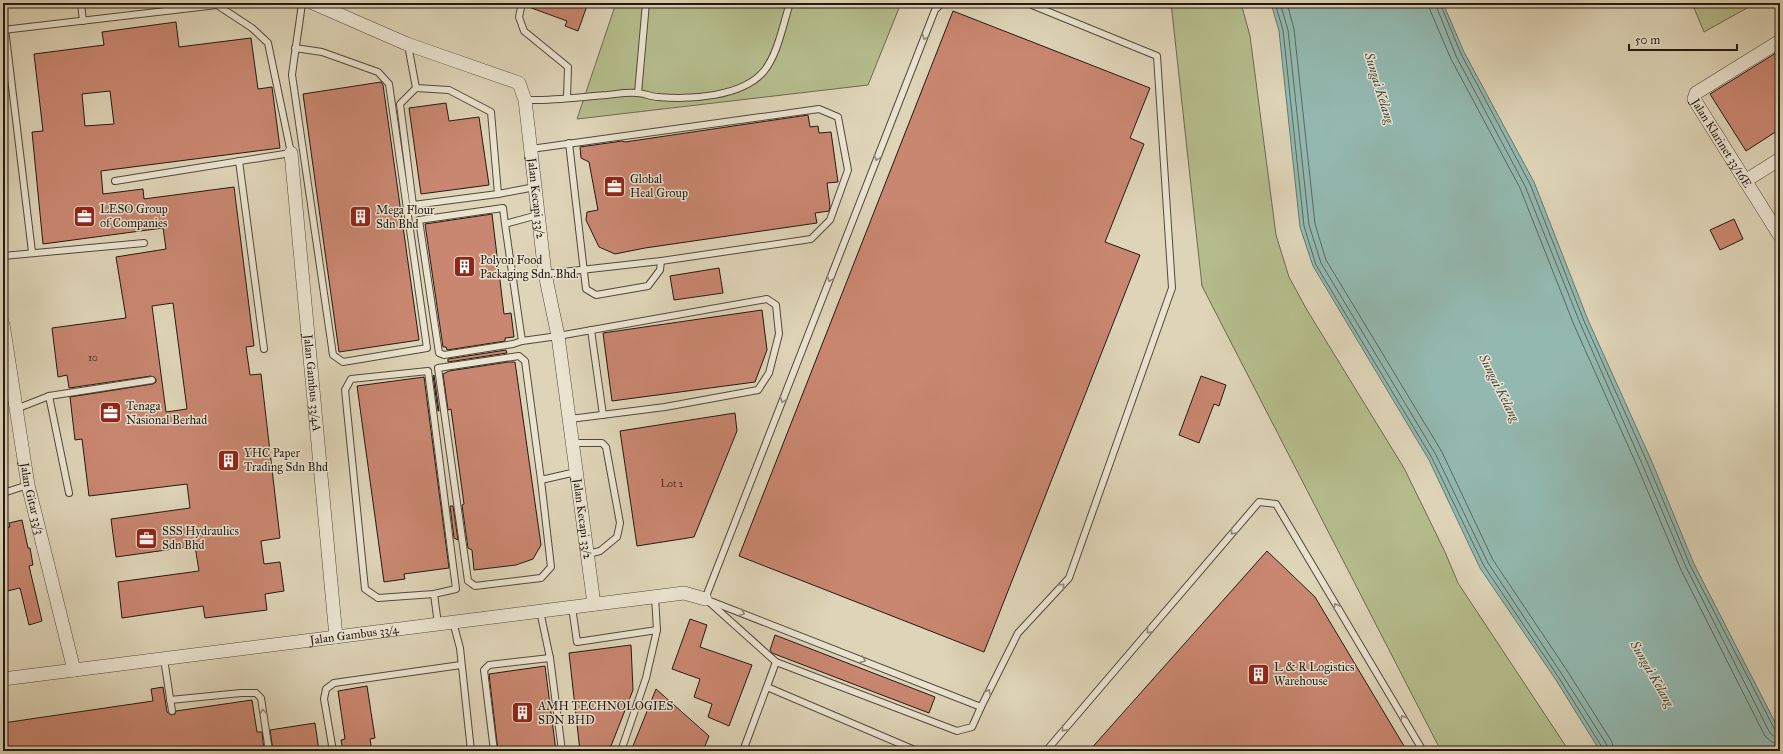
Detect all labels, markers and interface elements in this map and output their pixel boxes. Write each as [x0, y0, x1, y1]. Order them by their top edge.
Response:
scale bar [1629, 26, 1737, 52]
one-way arrow [921, 33, 929, 40]
text: 50 m [1635, 33, 1660, 47]
water label: Sungai Kelang [1360, 49, 1398, 127]
street label: Jalan Klarinet 33/16E [1687, 94, 1755, 190]
street label: Jalan Kecapi 33/2 [523, 155, 548, 239]
one-way arrow [874, 155, 882, 162]
place label: Global Heal Group [630, 172, 688, 200]
office icon: Global Heal Group [602, 173, 628, 199]
place label: LESO Group of Companies [100, 202, 168, 230]
office icon: LESO Group of Companies [71, 203, 97, 229]
place label: Mega Flour Sdn Bhd [376, 203, 435, 231]
building icon: Mega Flour Sdn Bhd [348, 204, 374, 230]
place label: Polyon Food Packaging Sdn. Bhd. [480, 253, 579, 282]
building icon: Polyon Food Packaging Sdn. Bhd. [452, 254, 478, 280]
one-way arrow [827, 275, 835, 283]
street label: Jalan Gambus 33/4A [300, 332, 324, 432]
water label: Sungai Kelang [1475, 351, 1523, 425]
house number: 10 [88, 352, 98, 364]
one-way arrow [779, 397, 787, 404]
place label: Tenaga Nasional Berhad [126, 399, 207, 427]
office icon: Tenaga Nasional Berhad [97, 400, 123, 426]
place label: YHC Paper Trading Sdn Bhd [244, 446, 328, 475]
building icon: YHC Paper Trading Sdn Bhd [215, 447, 241, 473]
street label: Jalan Gitar 33/3 [16, 460, 47, 536]
street label: Jalan Kecapi 33/2 [569, 475, 595, 560]
house number: Lot 2 [660, 478, 684, 490]
place label: SSS Hydraulics Sdn Bhd [162, 524, 239, 552]
office icon: SSS Hydraulics Sdn Bhd [134, 525, 160, 551]
one-way arrow [1231, 527, 1238, 534]
one-way arrow [1057, 583, 1065, 591]
one-way arrow [1334, 603, 1341, 610]
one-way arrow [738, 608, 745, 616]
street label: Jalan Gambus 33/4 [307, 622, 400, 648]
one-way arrow [1146, 626, 1153, 633]
water label: Sungai Kelang [1626, 637, 1678, 711]
one-way arrow [859, 656, 866, 664]
place label: L & R Logistics Warehouse [1274, 660, 1354, 688]
building icon: L & R Logistics Warehouse [1246, 661, 1272, 687]
one-way arrow [984, 689, 991, 696]
place label: AMH TECHNOLOGIES SDN BHD [537, 699, 673, 727]
building icon: AMH TECHNOLOGIES SDN BHD [509, 700, 535, 726]
one-way arrow [259, 709, 268, 715]
one-way arrow [1401, 715, 1408, 722]
one-way arrow [1062, 725, 1069, 732]

